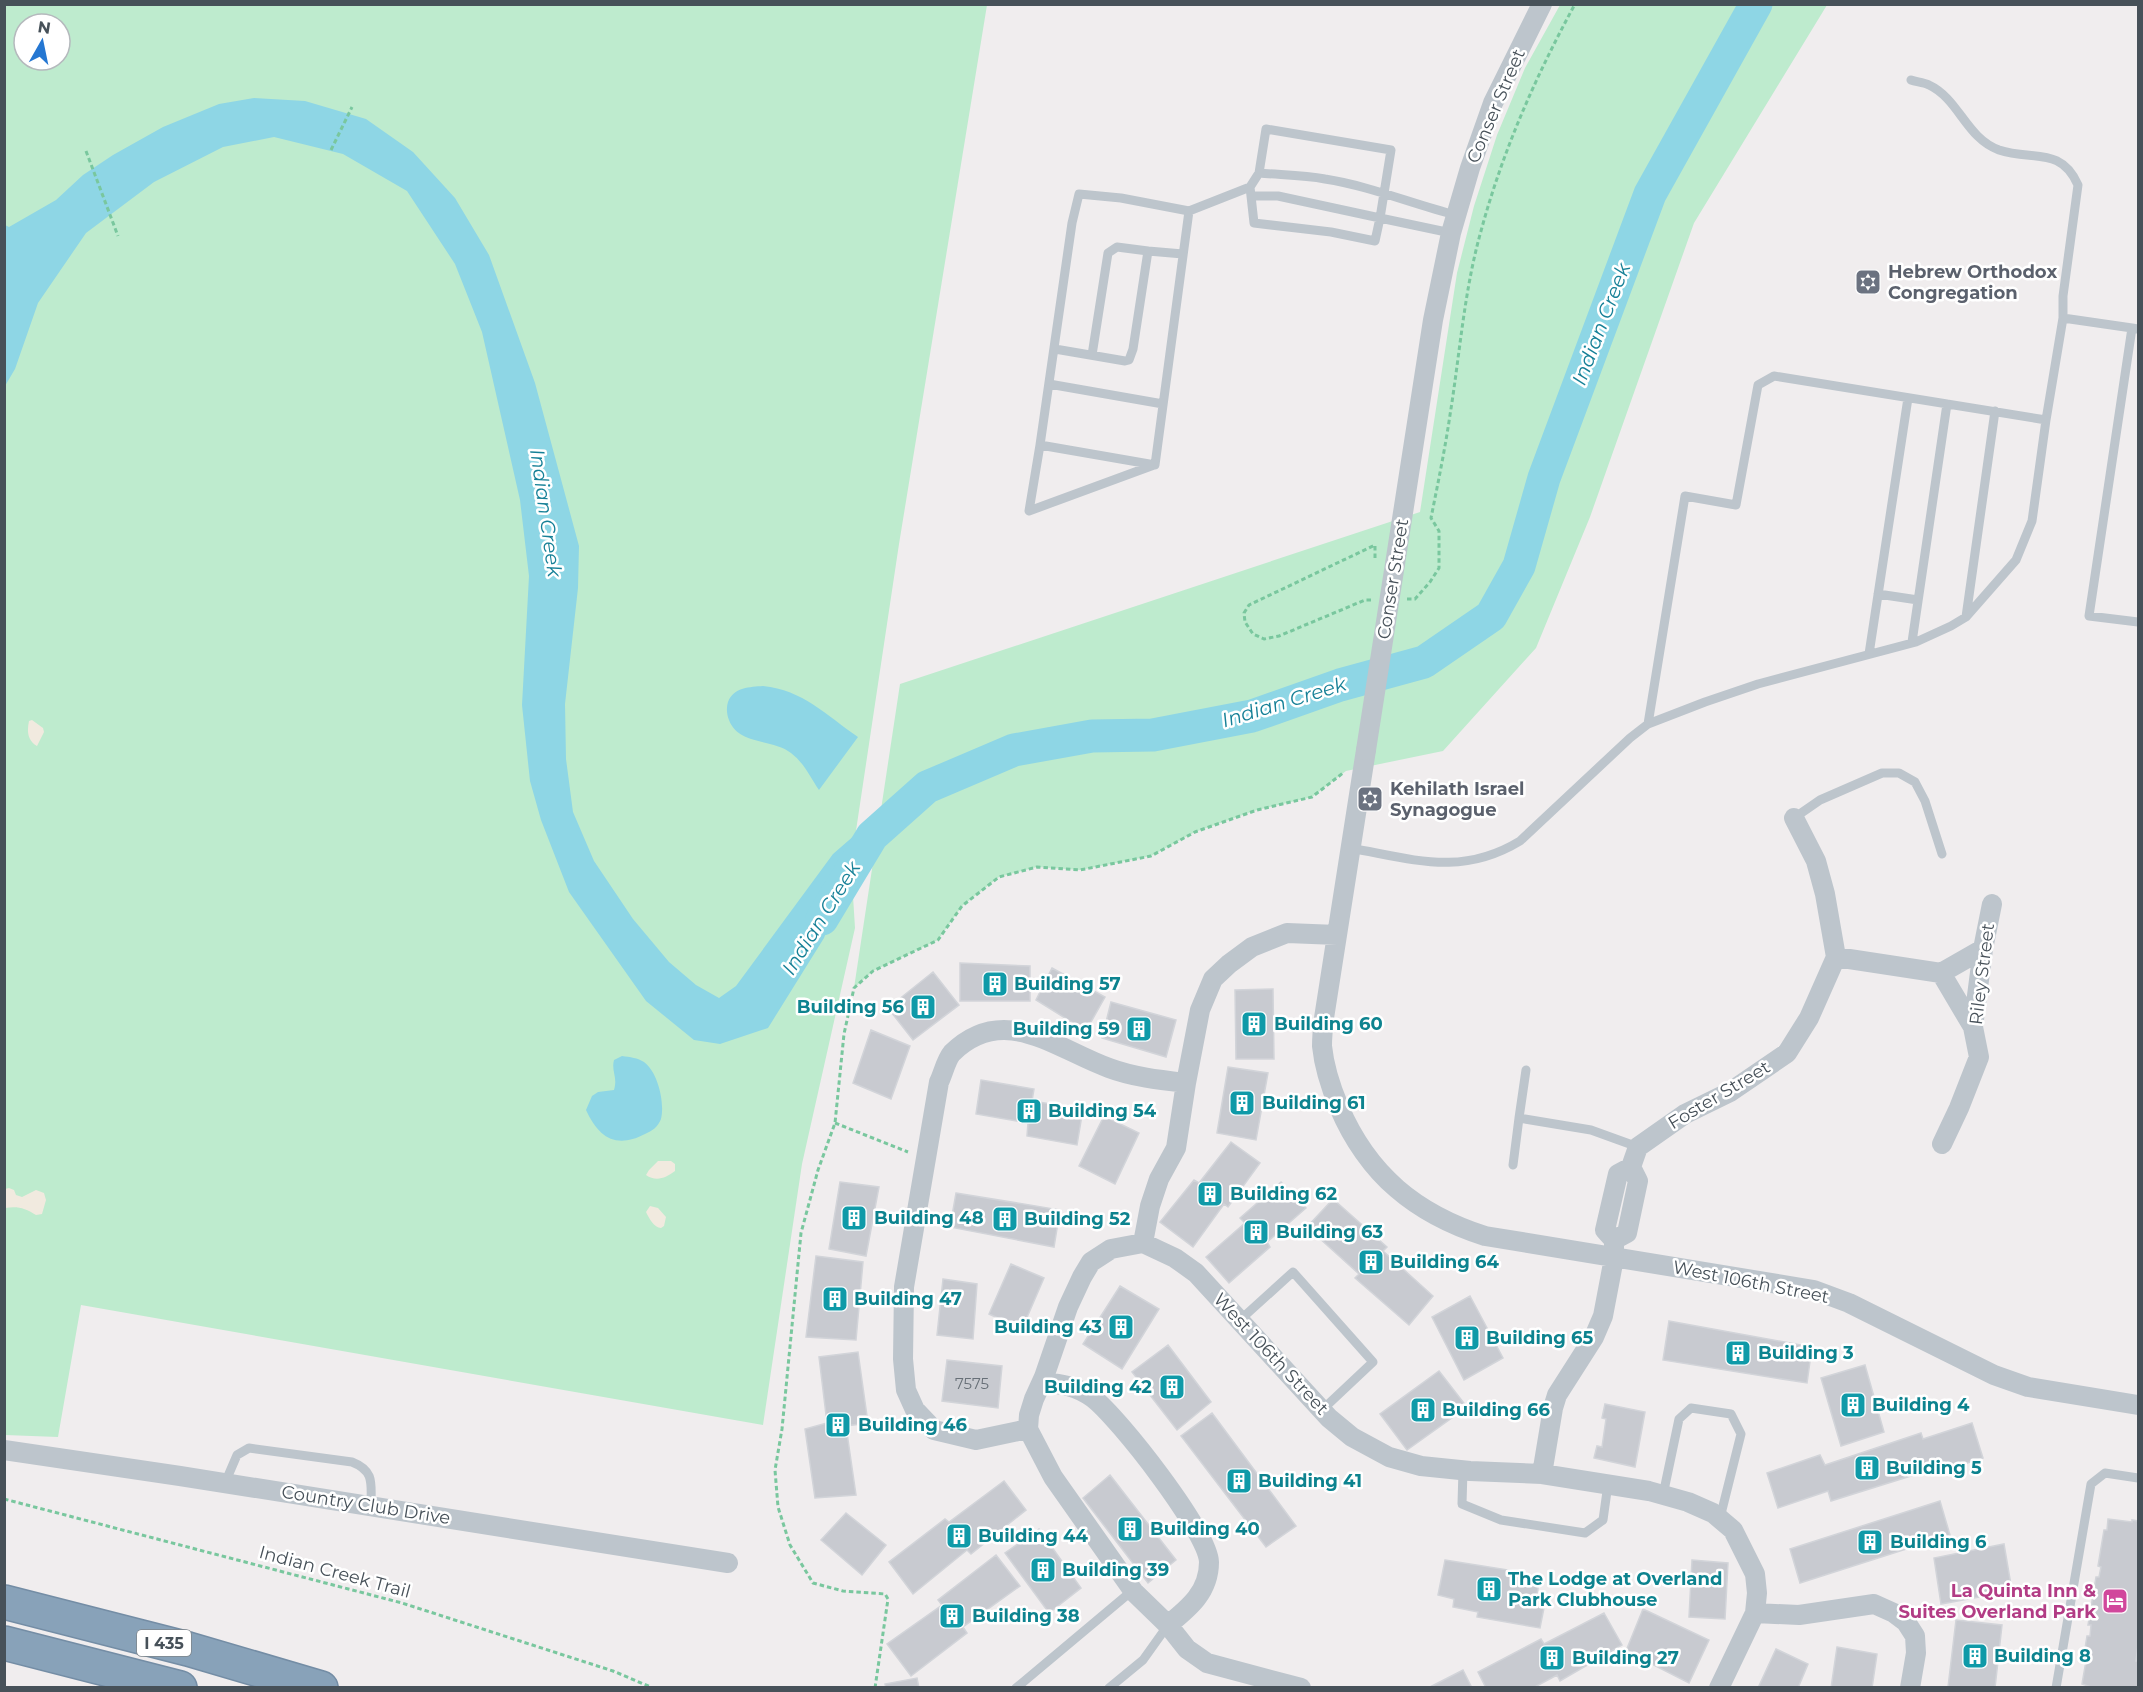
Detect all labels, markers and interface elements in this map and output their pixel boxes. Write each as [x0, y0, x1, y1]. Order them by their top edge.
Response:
north arrow [12, 12, 72, 72]
text: N [36, 17, 52, 38]
street label: Conser Street [1462, 46, 1530, 166]
water label: Indian Creek [1567, 258, 1636, 389]
place label: Hebrew Orthodox Congregation [1888, 261, 2057, 304]
synagogue icon: Hebrew Orthodox Congregation [1853, 267, 1883, 297]
water label: Indian Creek [525, 447, 567, 580]
street label: Conser Street [1373, 517, 1413, 641]
water label: Indian Creek [1219, 671, 1350, 732]
place label: Kehilath Israel Synagogue [1390, 778, 1525, 821]
synagogue icon: Kehilath Israel Synagogue [1355, 784, 1385, 814]
water label: Indian Creek [777, 856, 866, 979]
street label: Riley Street [1965, 922, 1999, 1026]
building icon: Building 57 [980, 969, 1010, 999]
place label: Building 57 [1014, 973, 1121, 995]
building icon: Building 56 [908, 992, 938, 1022]
place label: Building 56 [797, 996, 905, 1018]
building icon: Building 60 [1239, 1009, 1269, 1039]
place label: Building 60 [1274, 1013, 1383, 1035]
building icon: Building 59 [1124, 1014, 1154, 1044]
place label: Building 59 [1013, 1018, 1120, 1040]
street label: Foster Street [1664, 1056, 1774, 1134]
building icon: Building 61 [1227, 1088, 1257, 1118]
place label: Building 61 [1262, 1092, 1366, 1114]
building icon: Building 54 [1014, 1096, 1044, 1126]
place label: Building 54 [1048, 1100, 1157, 1122]
building icon: Building 62 [1195, 1179, 1225, 1209]
place label: Building 62 [1230, 1183, 1338, 1205]
building icon: Building 48 [839, 1203, 869, 1233]
building icon: Building 52 [990, 1204, 1020, 1234]
place label: Building 48 [874, 1207, 984, 1229]
place label: Building 52 [1024, 1208, 1131, 1230]
building icon: Building 63 [1241, 1217, 1271, 1247]
place label: Building 63 [1276, 1221, 1384, 1243]
building icon: Building 64 [1356, 1247, 1386, 1277]
place label: Building 64 [1390, 1251, 1500, 1273]
street label: West 106th Street [1671, 1256, 1831, 1308]
building icon: Building 47 [820, 1284, 850, 1314]
place label: Building 47 [854, 1288, 962, 1310]
street label: West 106th Street [1209, 1288, 1333, 1420]
building icon: Building 43 [1106, 1312, 1136, 1342]
place label: Building 43 [994, 1316, 1102, 1338]
building icon: Building 65 [1452, 1323, 1482, 1353]
place label: Building 65 [1486, 1327, 1594, 1349]
building icon: Building 3 [1723, 1338, 1753, 1368]
place label: Building 3 [1758, 1342, 1854, 1364]
building icon: Building 42 [1157, 1372, 1187, 1402]
house number: 7575 [955, 1374, 989, 1393]
place label: Building 42 [1044, 1376, 1152, 1398]
building icon: Building 4 [1838, 1390, 1868, 1420]
place label: Building 4 [1872, 1394, 1970, 1416]
building icon: Building 66 [1408, 1395, 1438, 1425]
place label: Building 66 [1442, 1399, 1551, 1421]
building icon: Building 46 [823, 1410, 853, 1440]
place label: Building 46 [858, 1414, 967, 1436]
building icon: Building 5 [1852, 1453, 1882, 1483]
place label: Building 5 [1886, 1457, 1982, 1479]
building icon: Building 41 [1224, 1466, 1254, 1496]
place label: Building 41 [1258, 1470, 1362, 1492]
street label: Country Club Drive [280, 1481, 452, 1529]
building icon: Building 40 [1115, 1514, 1145, 1544]
place label: Building 40 [1150, 1518, 1260, 1540]
building icon: Building 44 [944, 1521, 974, 1551]
place label: Building 44 [978, 1525, 1088, 1547]
building icon: Building 6 [1855, 1527, 1885, 1557]
place label: Building 6 [1890, 1531, 1987, 1553]
street label: Indian Creek Trail [257, 1541, 413, 1603]
building icon: Building 39 [1028, 1555, 1058, 1585]
place label: Building 39 [1062, 1559, 1169, 1581]
place label: The Lodge at Overland Park Clubhouse [1508, 1568, 1722, 1611]
building icon: The Lodge at Overland Park Clubhouse [1474, 1574, 1504, 1604]
place label: La Quinta Inn & Suites Overland Park [1898, 1580, 2096, 1623]
hotel icon: La Quinta Inn & Suites Overland Park [2100, 1586, 2130, 1616]
building icon: Building 38 [937, 1601, 967, 1631]
place label: Building 38 [972, 1605, 1080, 1627]
road number: I 435 [137, 1630, 191, 1656]
building icon: Building 8 [1960, 1641, 1990, 1671]
building icon: Building 27 [1537, 1643, 1567, 1673]
place label: Building 8 [1994, 1645, 2091, 1667]
place label: Building 27 [1572, 1647, 1679, 1669]

